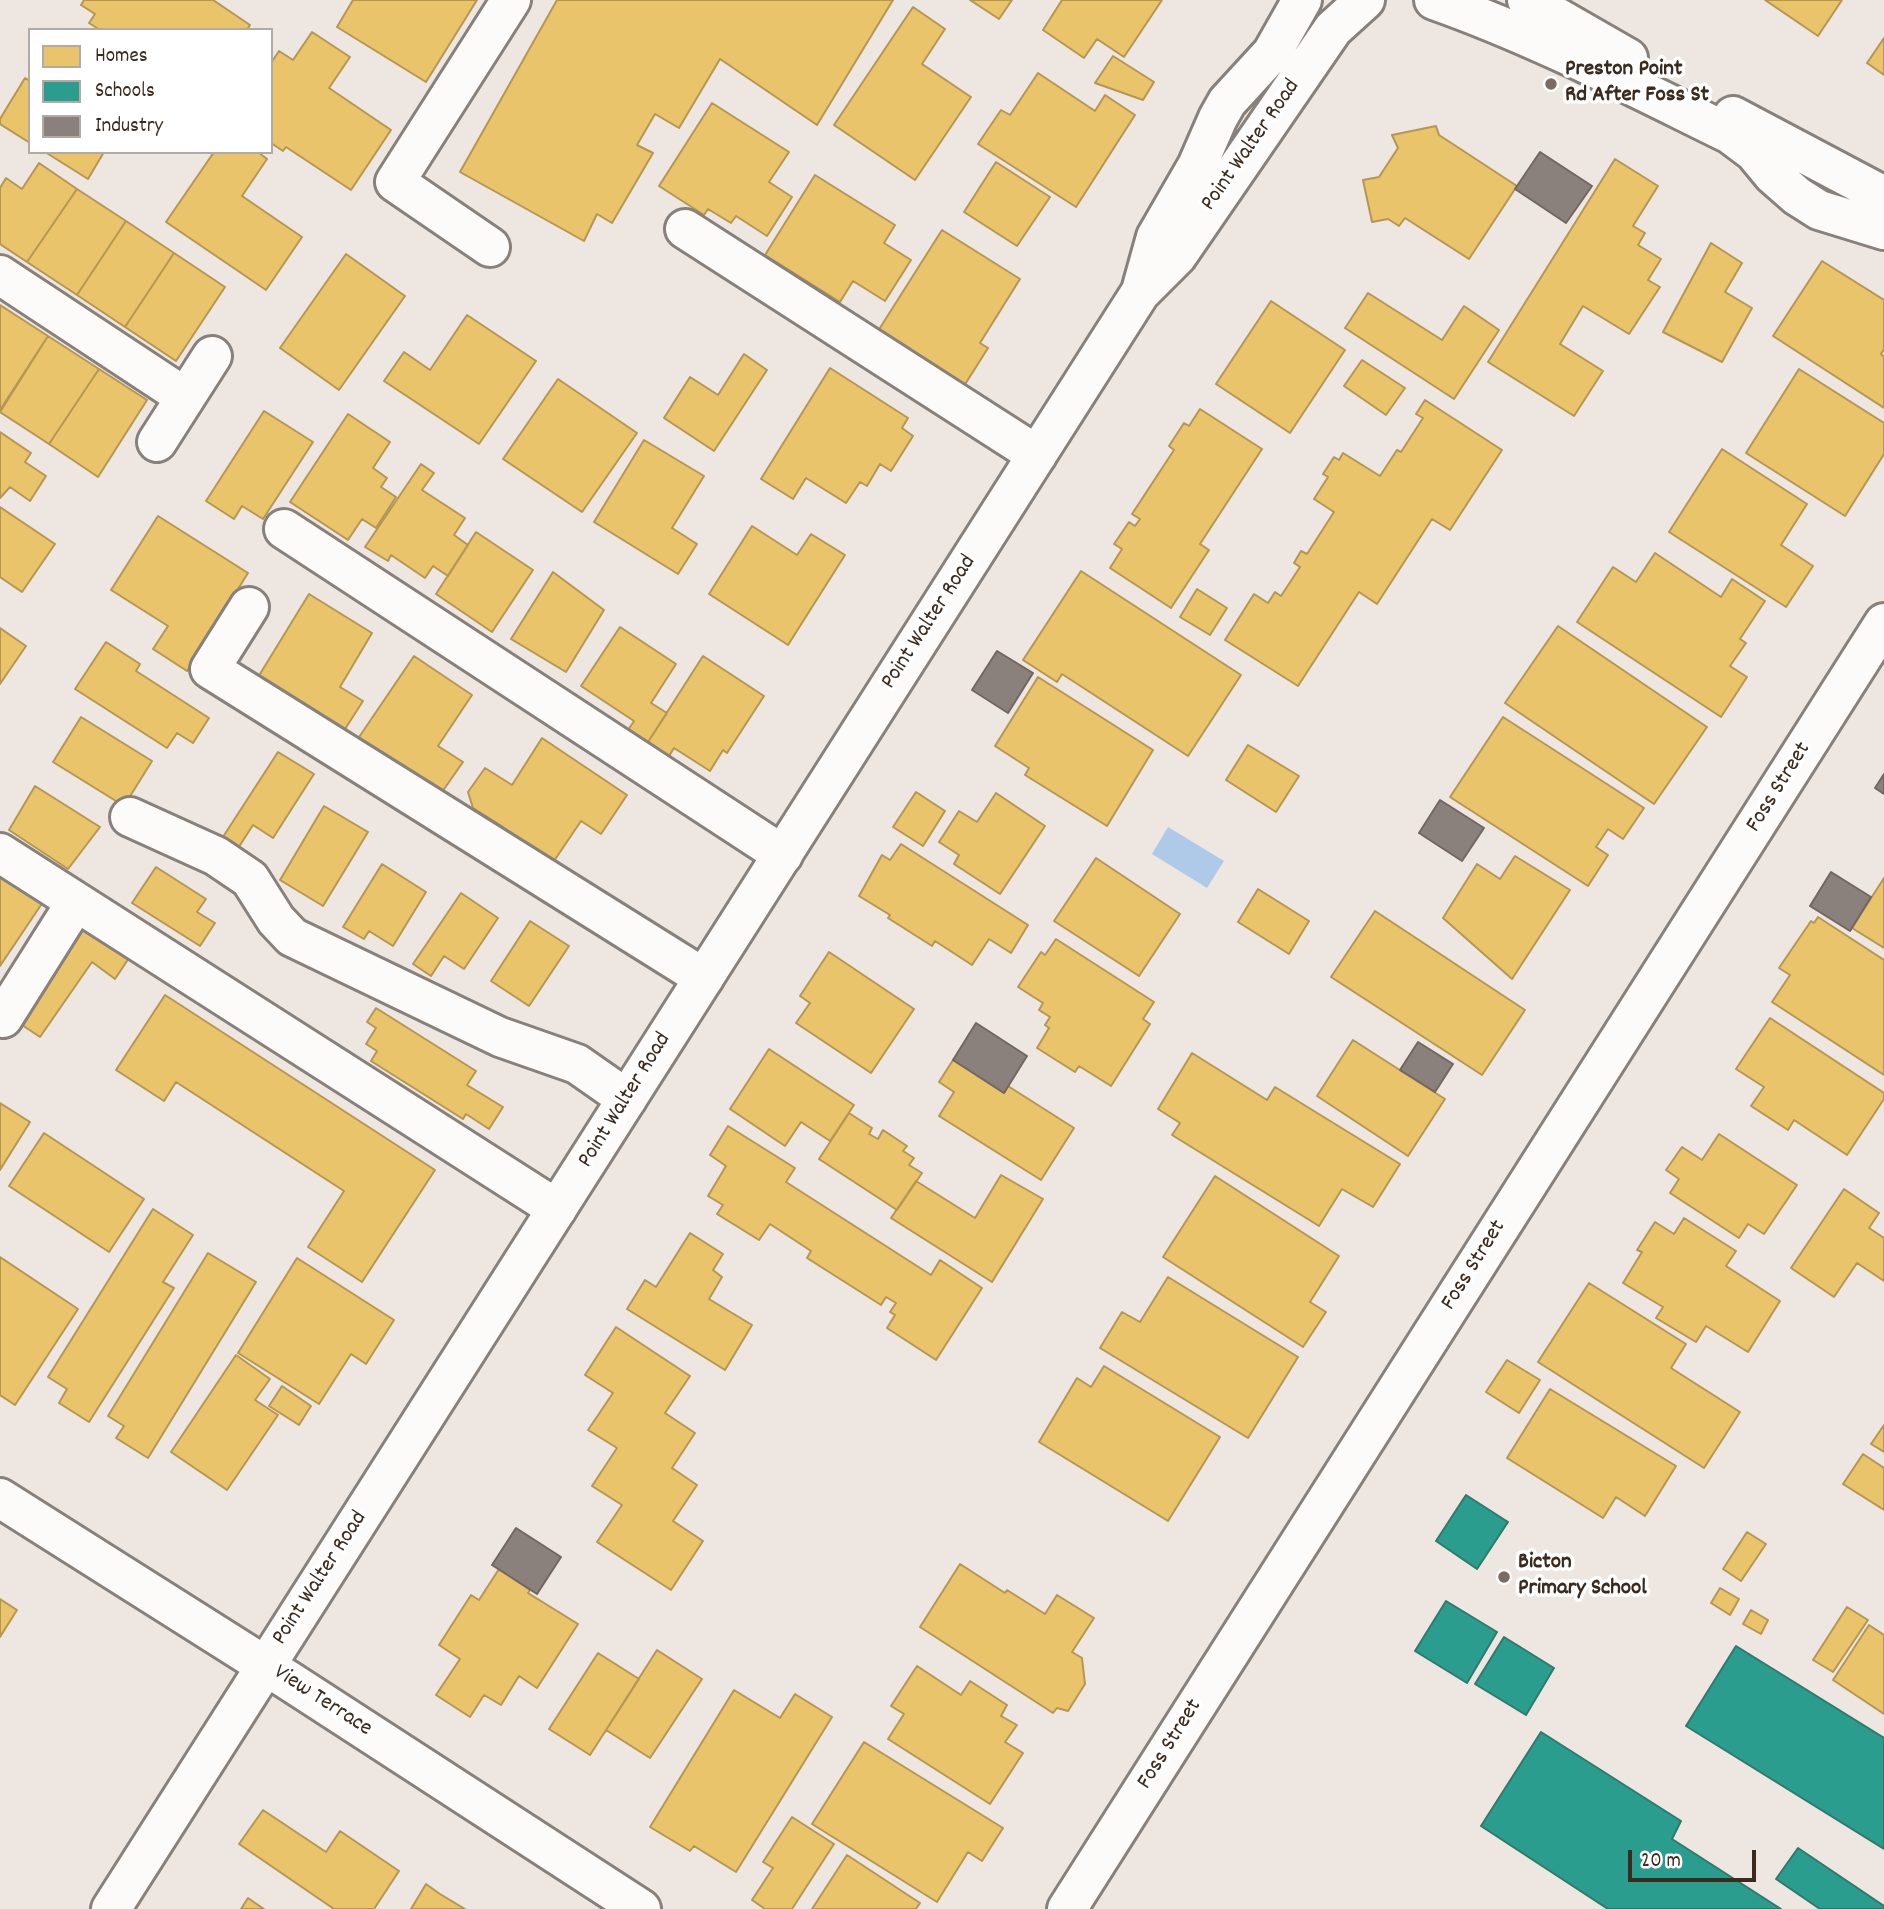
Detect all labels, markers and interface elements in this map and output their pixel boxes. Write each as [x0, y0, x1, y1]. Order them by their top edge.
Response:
legend [28, 28, 273, 154]
text: Homes [95, 42, 148, 72]
place label: Preston Point Rd After Foss St [1565, 57, 1709, 111]
street label: Point Walter Road [1196, 75, 1308, 217]
marker: Preston Point Rd After Foss St [1543, 76, 1559, 92]
text: Schools [95, 77, 155, 107]
text: Industry [95, 112, 163, 142]
street label: Point Walter Road [876, 551, 984, 695]
street label: Foss Street [1742, 738, 1818, 838]
street label: Point Walter Road [573, 1028, 679, 1174]
street label: Foss Street [1437, 1216, 1513, 1316]
street label: Point Walter Road [267, 1507, 375, 1651]
place label: Bicton Primary School [1518, 1550, 1647, 1604]
marker: Bicton Primary School [1496, 1569, 1512, 1585]
street label: View Terrace [268, 1660, 376, 1744]
street label: Foss Street [1133, 1695, 1209, 1795]
scale bar [1632, 1836, 1760, 1880]
text: 20 m [1641, 1847, 1681, 1877]

